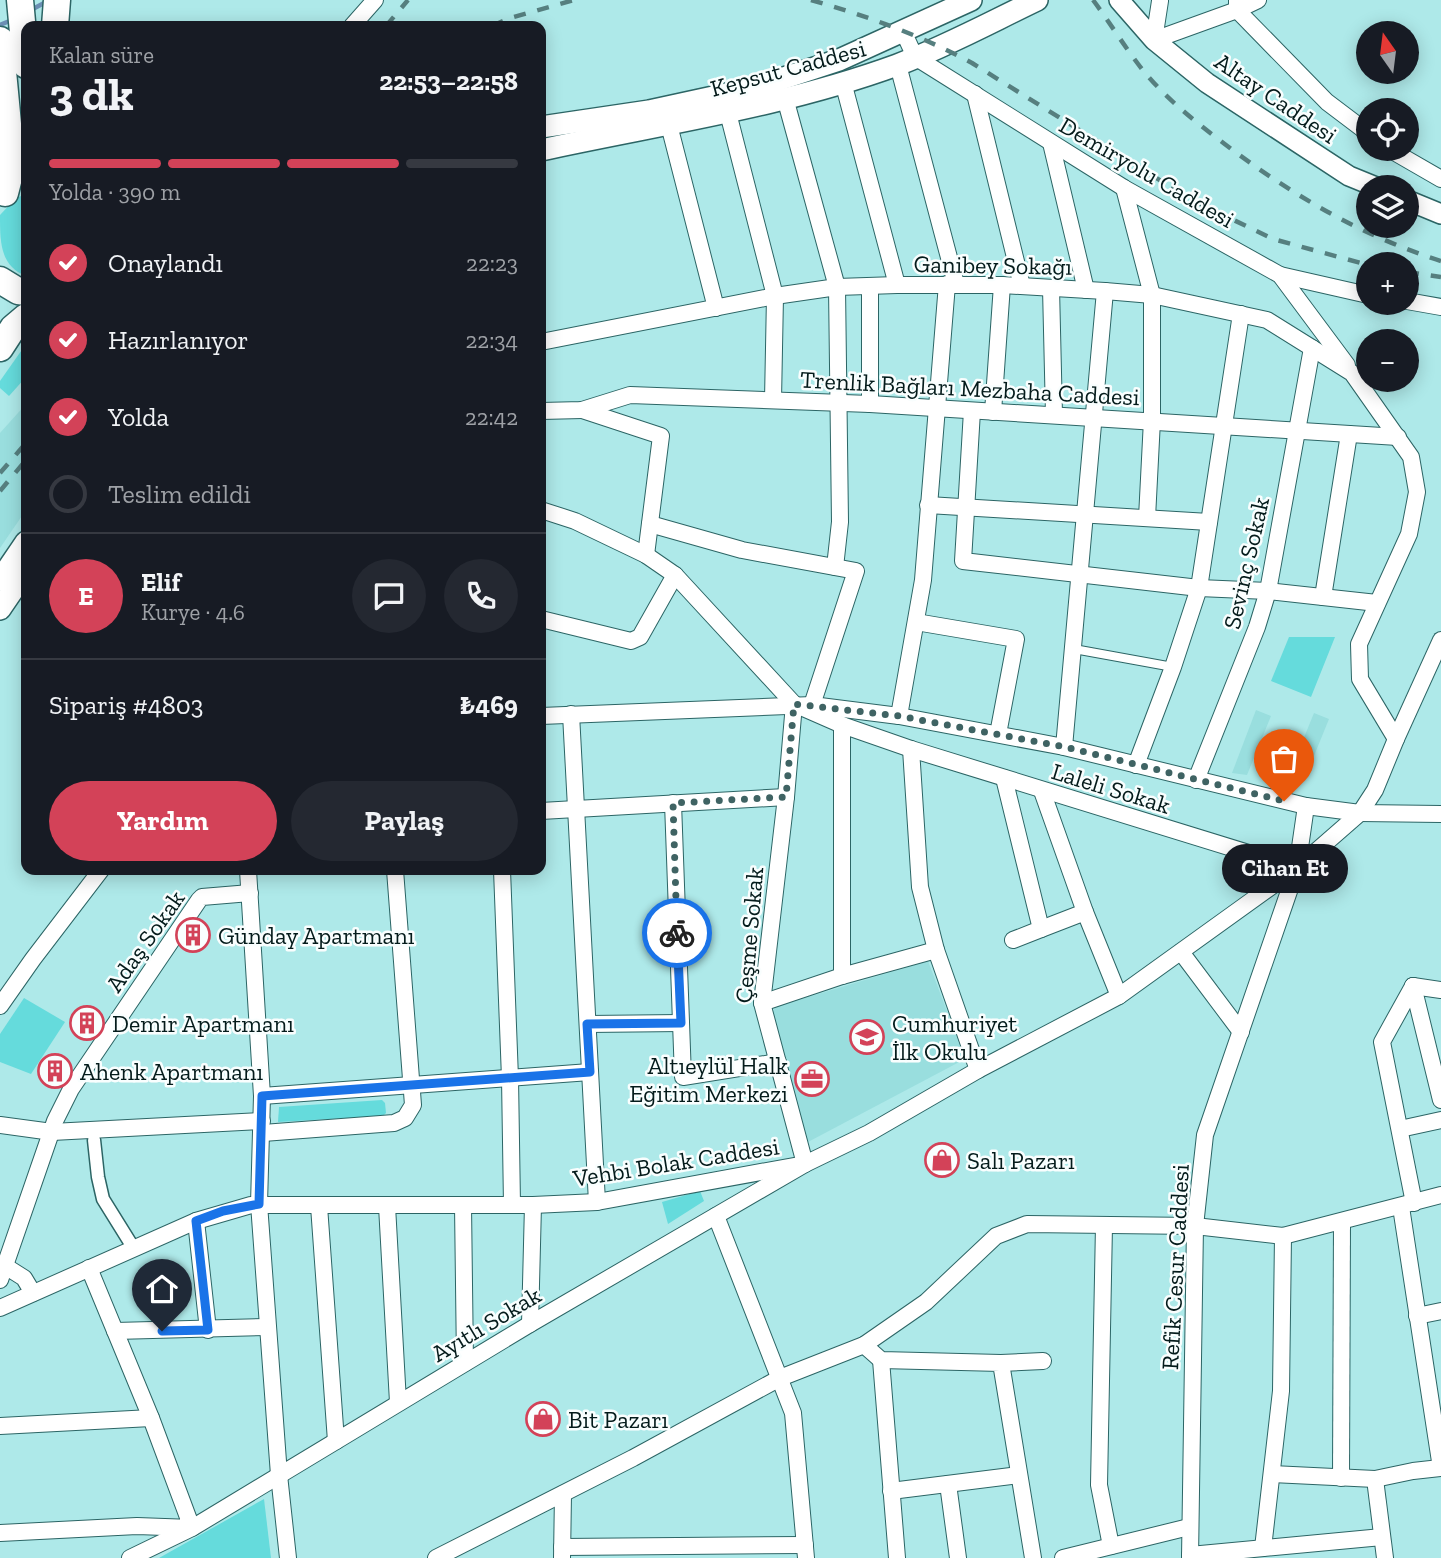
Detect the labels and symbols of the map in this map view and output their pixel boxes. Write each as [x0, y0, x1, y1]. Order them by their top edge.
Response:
north arrow [1356, 21, 1419, 84]
street label: Kepsut Caddesi [707, 33, 869, 103]
street label: Altay Caddesi [1209, 47, 1343, 150]
street label: Demiryolu Caddesi [1054, 110, 1240, 234]
street label: Ganibey Sokağı [914, 249, 1073, 281]
street label: Trenlik Bağları Mezbaha Caddesi [799, 365, 1141, 411]
street label: Sevinç Sokak [1217, 494, 1275, 632]
pin [1254, 729, 1314, 801]
street label: Laleli Sokak [1048, 756, 1174, 820]
callout: Cihan Et [1221, 843, 1347, 892]
street label: Çeşme Sokak [729, 865, 769, 1004]
street label: Adaş Sokak [99, 884, 191, 998]
courier [642, 898, 712, 968]
building icon: Günday Apartmanı [174, 916, 212, 954]
place label: Günday Apartmanı [218, 921, 415, 950]
building icon: Demir Apartmanı [68, 1004, 106, 1042]
place label: Demir Apartmanı [112, 1009, 294, 1038]
place label: Cumhuriyet İlk Okulu [892, 1009, 1017, 1066]
school or university icon: Cumhuriyet İlk Okulu [848, 1018, 886, 1056]
place label: Altıeylül Halk Eğitim Merkezi [629, 1051, 789, 1108]
building icon: Ahenk Apartmanı [36, 1052, 74, 1090]
place label: Ahenk Apartmanı [80, 1057, 263, 1086]
office icon: Altıeylül Halk Eğitim Merkezi [793, 1060, 831, 1098]
street label: Vehbi Bolak Caddesi [570, 1131, 781, 1193]
shop icon: Salı Pazarı [923, 1141, 961, 1179]
place label: Salı Pazarı [967, 1146, 1075, 1175]
street label: Refik Cesur Caddesi [1155, 1163, 1195, 1371]
pin [132, 1259, 192, 1331]
street label: Ayıtlı Sokak [426, 1280, 546, 1368]
shop icon: Bit Pazarı [524, 1400, 562, 1438]
place label: Bit Pazarı [568, 1405, 669, 1434]

